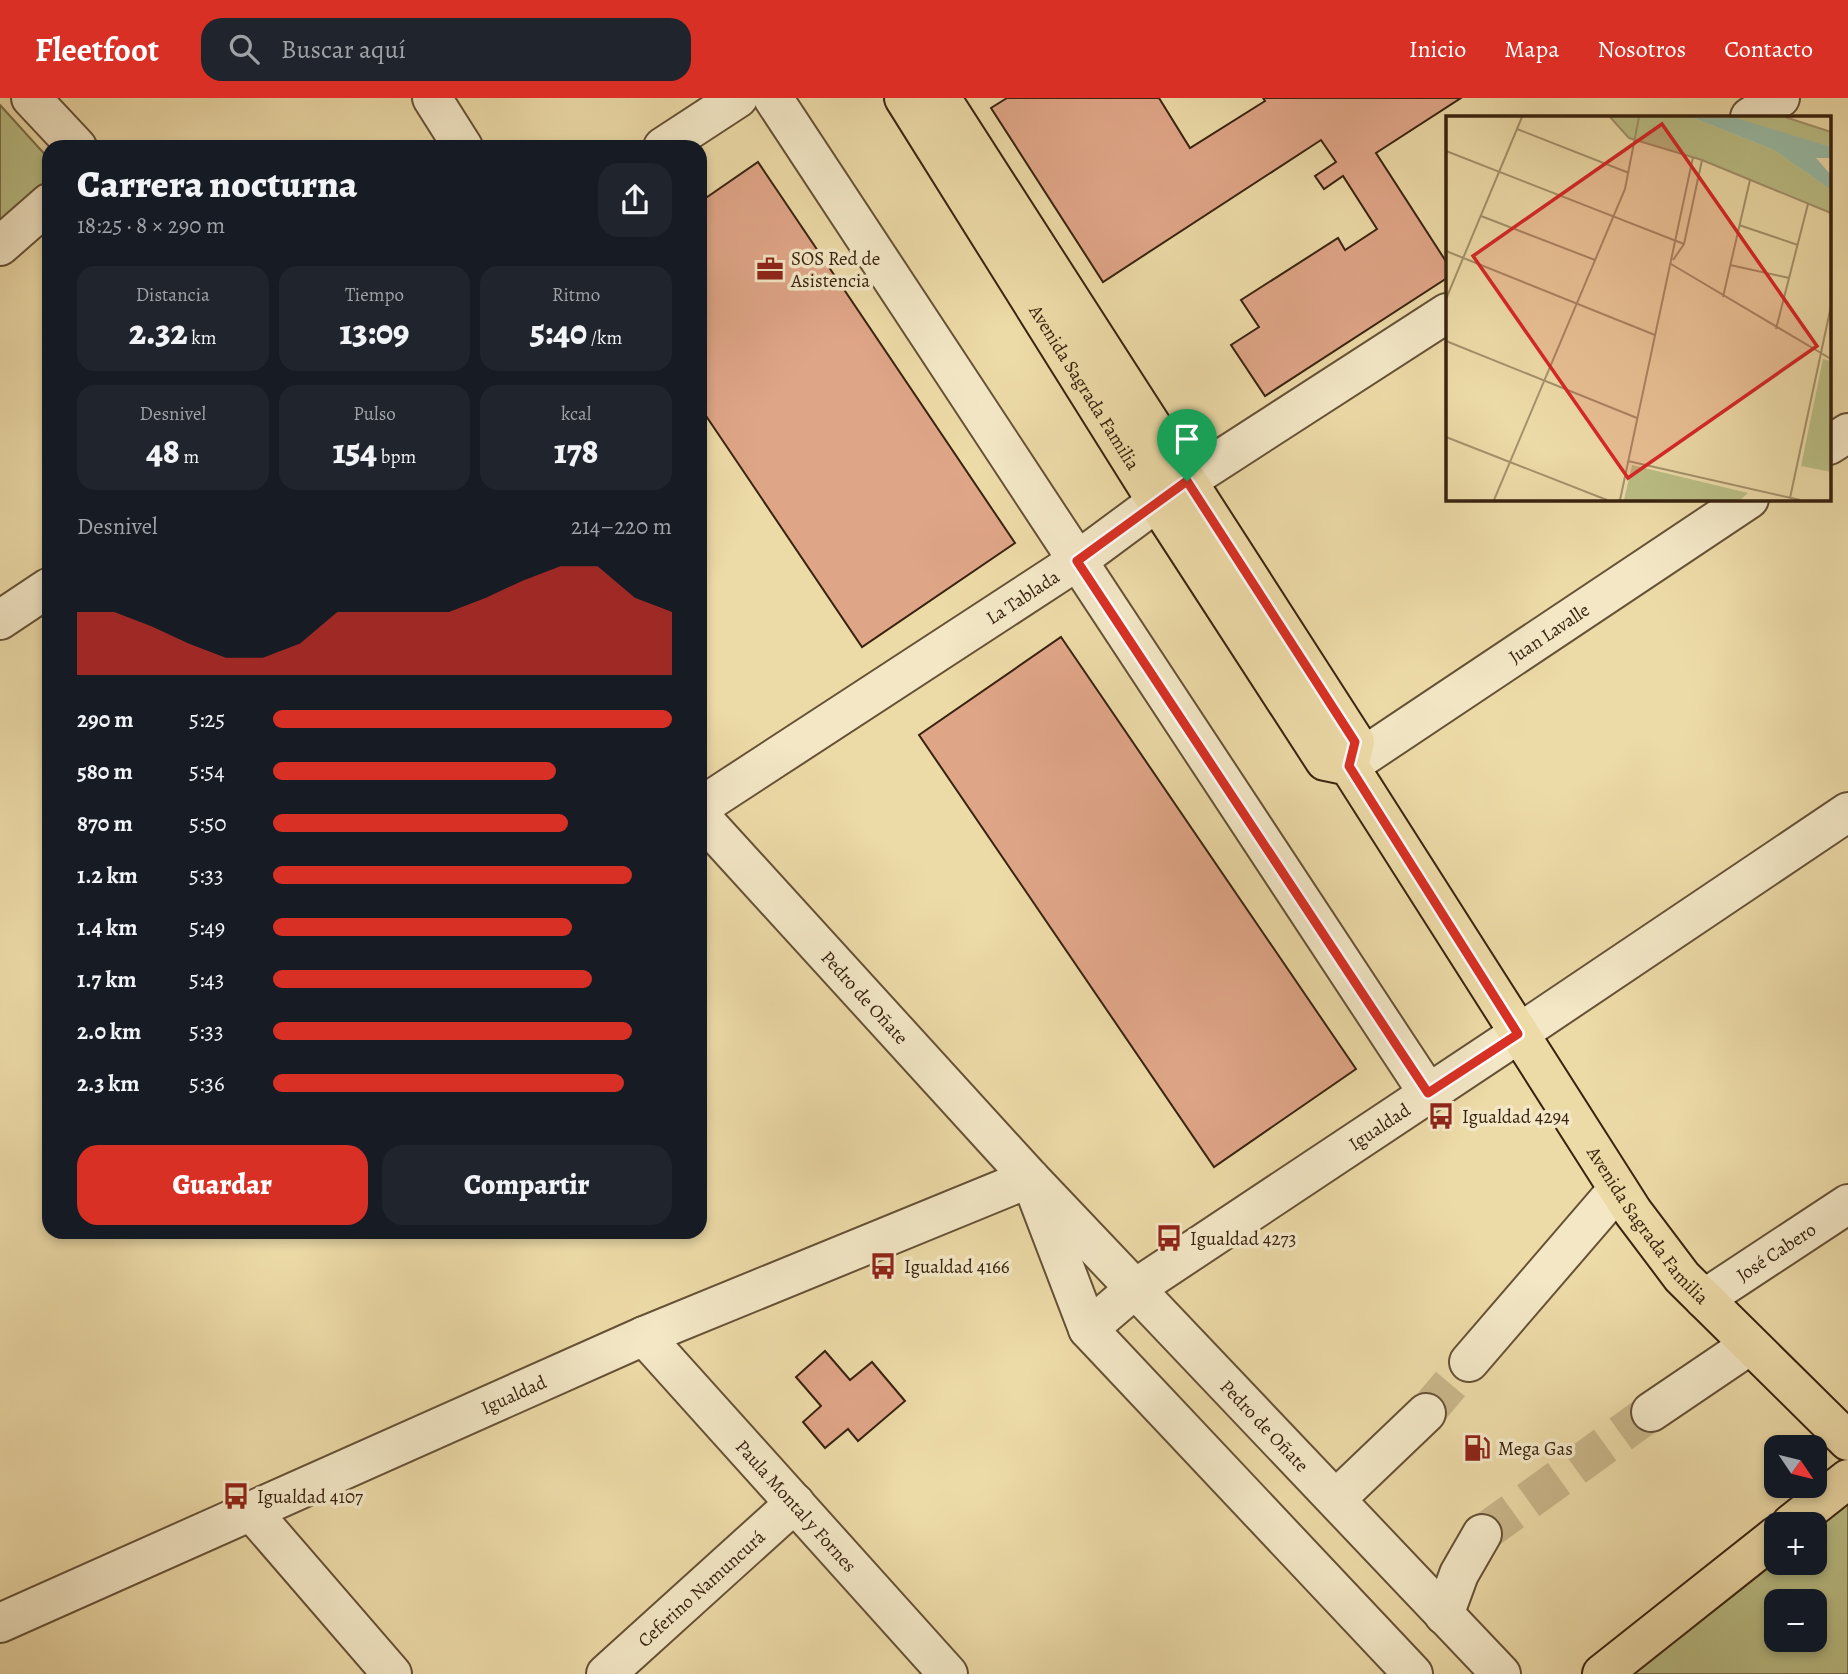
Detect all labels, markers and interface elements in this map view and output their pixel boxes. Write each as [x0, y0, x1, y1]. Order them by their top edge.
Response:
search box [201, 18, 691, 81]
text: Fleetfoot [35, 27, 159, 72]
icon: search [225, 30, 263, 68]
text: Buscar aquí [281, 32, 406, 67]
text: Inicio [1409, 33, 1466, 65]
text: Mapa [1504, 33, 1559, 65]
text: Nosotros [1597, 33, 1686, 65]
text: Contacto [1724, 33, 1813, 65]
inset map [1446, 116, 1830, 500]
text: Carrera nocturna [77, 158, 358, 210]
button: share [598, 163, 672, 237]
text: 18:25 · 8 × 290 m [77, 210, 225, 241]
place label: SOS Red de Asistencia [790, 246, 880, 294]
office icon: SOS Red de Asistencia [755, 254, 785, 284]
text: Distancia [136, 282, 210, 308]
text: Tiempo [345, 282, 404, 308]
text: Ritmo [552, 282, 600, 308]
street label: Avenida Sagrada Familia [1022, 299, 1146, 475]
text: 2.32 [129, 308, 188, 356]
text: 13:09 [340, 308, 409, 356]
text: 5:40 [530, 308, 587, 356]
text: km [188, 325, 217, 351]
text: /km [587, 325, 622, 351]
text: Desnivel [140, 401, 206, 427]
text: Pulso [353, 401, 396, 427]
text: kcal [561, 401, 591, 427]
pin [1157, 409, 1217, 481]
icon: arrive [1168, 420, 1206, 458]
text: 48 [146, 427, 180, 475]
text: 154 [333, 427, 377, 475]
text: 178 [554, 427, 598, 475]
text: m [180, 444, 199, 470]
text: bpm [377, 444, 416, 470]
text: Desnivel [77, 511, 158, 542]
text: 214–220 m [571, 511, 672, 542]
street label: La Tablada [981, 564, 1065, 631]
street label: Juan Lavalle [1504, 597, 1595, 670]
text: 290 m [77, 704, 134, 735]
text: 5:25 [189, 704, 225, 735]
text: 580 m [77, 756, 133, 787]
text: 5:54 [189, 756, 225, 787]
text: 870 m [77, 808, 133, 839]
text: 5:50 [189, 808, 227, 839]
text: 1.2 km [77, 860, 138, 891]
text: 5:33 [189, 860, 224, 891]
text: 1.4 km [77, 912, 138, 943]
text: 5:49 [189, 912, 225, 943]
street label: Pedro de Oñate [815, 945, 914, 1050]
text: 1.7 km [77, 964, 137, 995]
text: 5:43 [189, 964, 224, 995]
text: 2.0 km [77, 1016, 141, 1047]
text: 5:33 [189, 1016, 224, 1047]
text: 2.3 km [77, 1068, 140, 1099]
text: 5:36 [189, 1068, 225, 1099]
street label: Igualdad [1344, 1097, 1416, 1157]
bus stop icon: Igualdad 4294 [1426, 1101, 1456, 1131]
place label: Igualdad 4294 [1462, 1104, 1570, 1130]
street label: Avenida Sagrada Familia [1580, 1141, 1714, 1310]
button: Guardar [77, 1145, 368, 1225]
button: Compartir [382, 1145, 672, 1225]
street label: José Cabero [1731, 1217, 1821, 1288]
bus stop icon: Igualdad 4273 [1154, 1223, 1184, 1253]
place label: Igualdad 4273 [1190, 1226, 1296, 1252]
bus stop icon: Igualdad 4166 [868, 1251, 898, 1281]
place label: Igualdad 4166 [904, 1254, 1010, 1280]
street label: Igualdad [477, 1369, 551, 1421]
street label: Pedro de Oñate [1214, 1374, 1314, 1478]
fuel station icon: Mega Gas [1462, 1433, 1492, 1463]
street label: Paula Montal y Fornes [729, 1434, 862, 1578]
north arrow [1764, 1435, 1827, 1498]
map controls [1764, 1435, 1827, 1652]
place label: Mega Gas [1498, 1436, 1573, 1462]
bus stop icon: Igualdad 4107 [221, 1481, 251, 1511]
place label: Igualdad 4107 [257, 1484, 363, 1510]
button: + [1764, 1512, 1827, 1575]
street label: Ceferino Namuncurá [632, 1524, 771, 1653]
button: − [1764, 1589, 1827, 1652]

